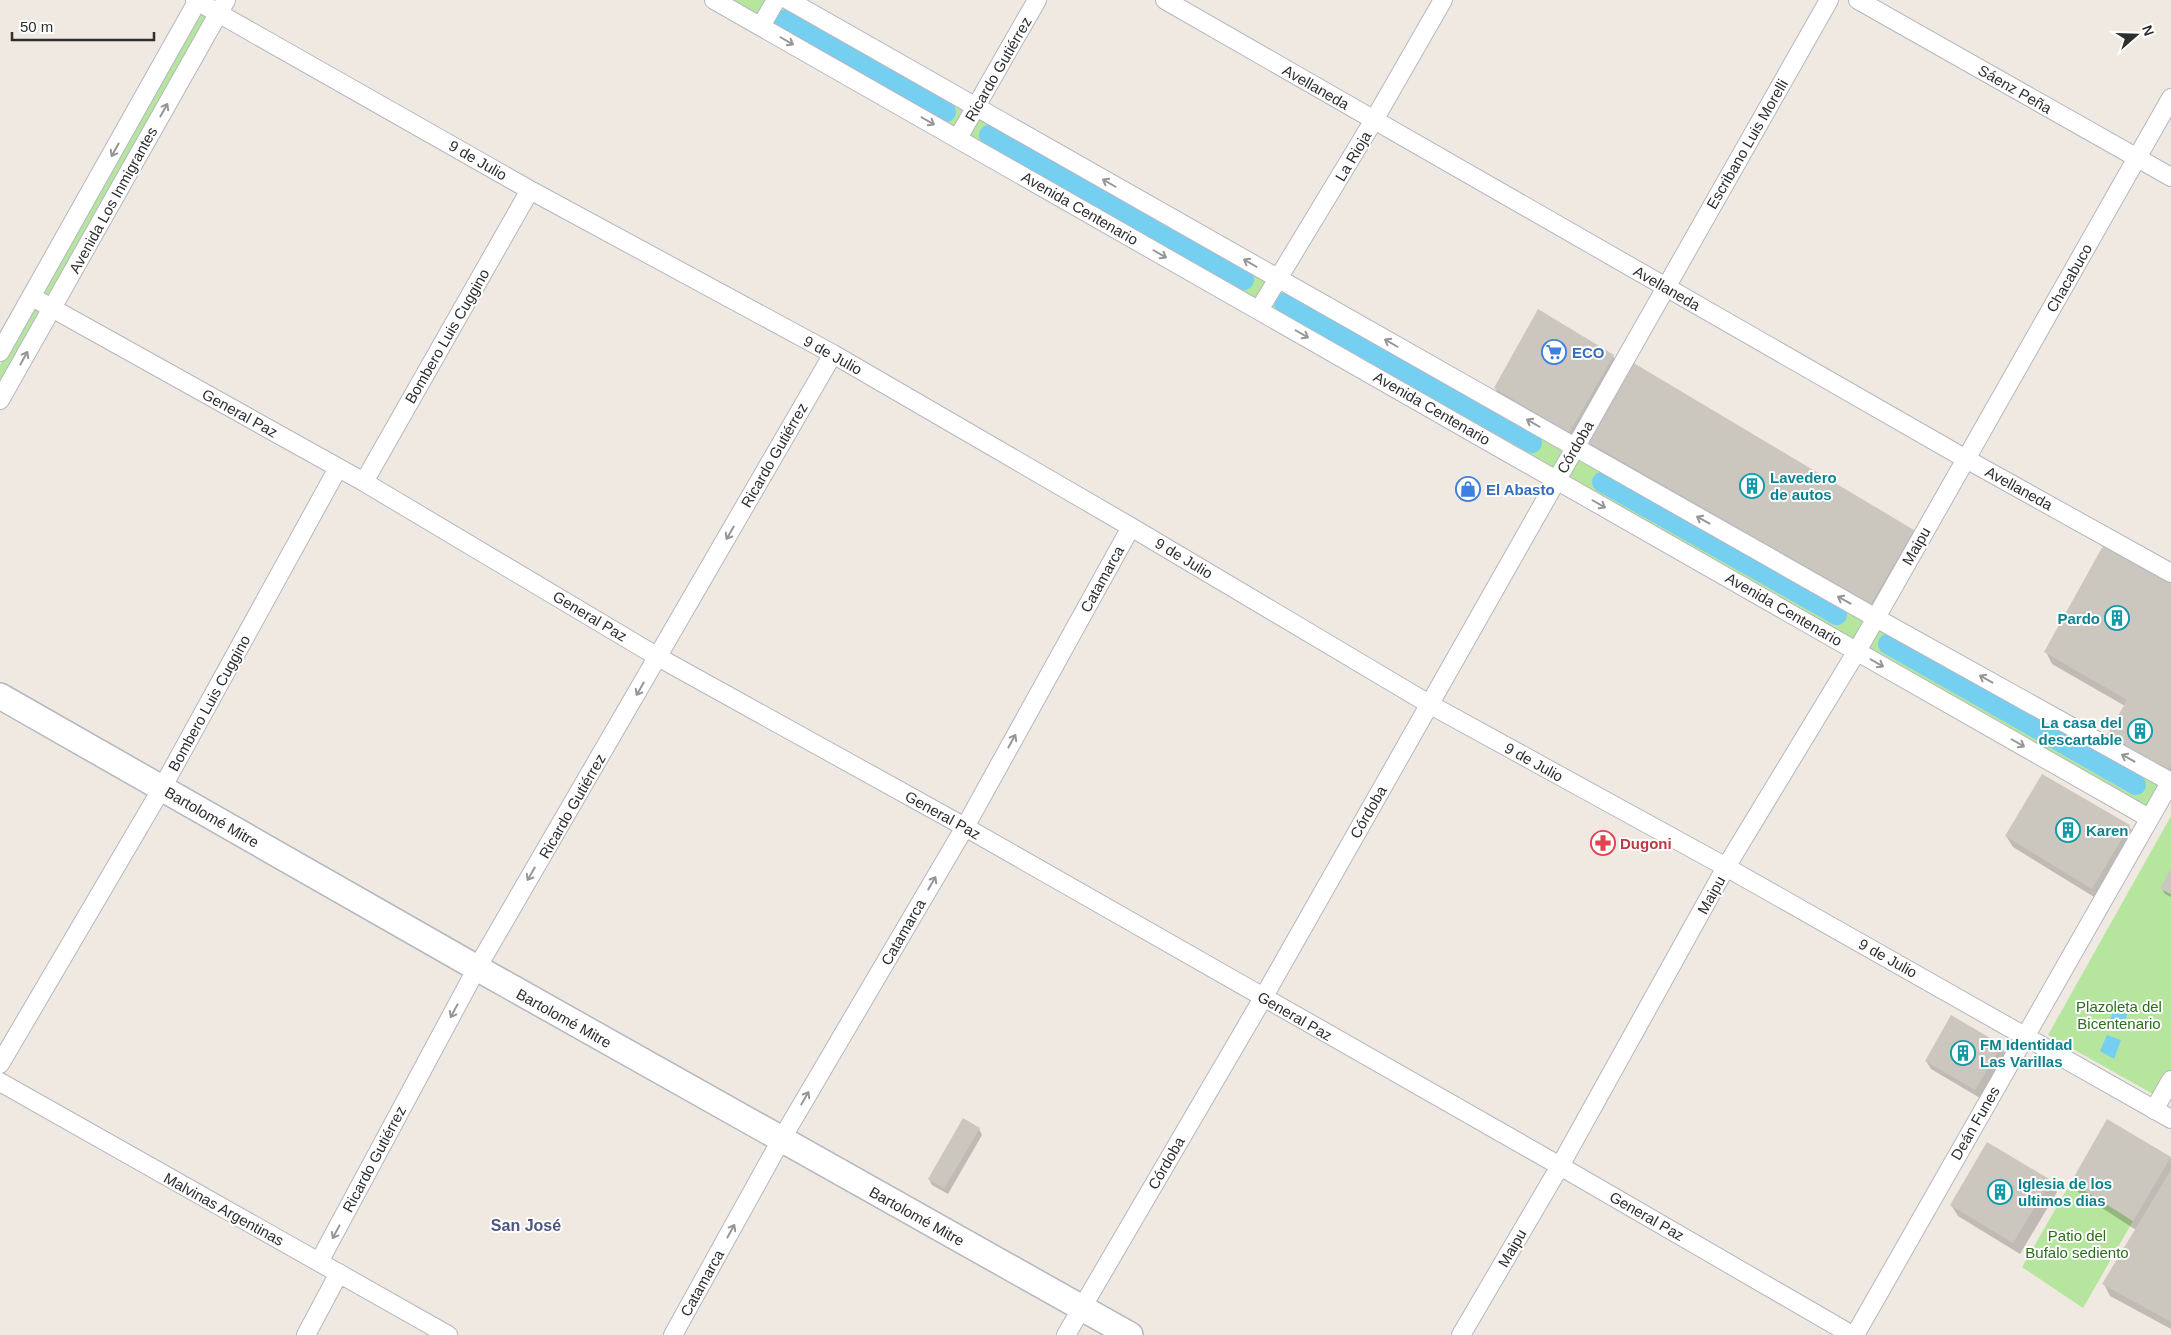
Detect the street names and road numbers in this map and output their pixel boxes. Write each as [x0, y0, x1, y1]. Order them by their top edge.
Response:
street label: Ricardo Gutiérrez [961, 14, 1035, 124]
street label: Avellaneda [1280, 61, 1353, 113]
street label: Sáenz Peña [1975, 61, 2055, 117]
street label: Escribano Luis Morelli [1703, 76, 1791, 212]
street label: Avenida Los Inmigrantes [66, 124, 160, 276]
street label: La Rioja [1332, 127, 1375, 184]
street label: 9 de Julio [446, 137, 510, 183]
street label: Avenida Centenario [1019, 168, 1141, 248]
street label: Chacabuco [2043, 241, 2095, 315]
street label: Avellaneda [1631, 262, 1704, 314]
street label: Bombero Luis Cuggino [401, 266, 493, 406]
street label: 9 de Julio [801, 332, 865, 378]
street label: Avenida Centenario [1371, 368, 1493, 448]
street label: General Paz [199, 385, 281, 441]
street label: Ricardo Gutiérrez [737, 400, 811, 510]
street label: Córdoba [1553, 417, 1597, 476]
street label: Avellaneda [1983, 463, 2056, 514]
street label: Maipu [1898, 524, 1934, 568]
street label: 9 de Julio [1152, 534, 1216, 582]
street label: Catamarca [1077, 542, 1128, 615]
street label: Avenida Centenario [1723, 569, 1845, 649]
street label: General Paz [550, 587, 630, 645]
street label: Bombero Luis Cuggino [165, 632, 253, 774]
street label: 9 de Julio [1502, 739, 1566, 785]
street label: Ricardo Gutiérrez [535, 751, 609, 861]
street label: Córdoba [1346, 782, 1390, 841]
street label: Bartolomé Mitre [162, 783, 262, 851]
street label: General Paz [902, 787, 984, 843]
street label: Maipu [1694, 873, 1728, 917]
street label: Catamarca [877, 895, 929, 968]
street label: 9 de Julio [1856, 935, 1920, 981]
street label: Bartolomé Mitre [514, 985, 614, 1051]
street label: General Paz [1255, 988, 1335, 1044]
street label: Deán Funes [1947, 1083, 2003, 1163]
street label: Ricardo Gutiérrez [339, 1103, 409, 1215]
street label: Córdoba [1144, 1133, 1188, 1192]
street label: Malvinas Argentinas [161, 1169, 287, 1249]
street label: Bartolomé Mitre [867, 1183, 967, 1249]
street label: General Paz [1607, 1188, 1687, 1244]
street label: Maipu [1494, 1226, 1530, 1270]
street label: Catamarca [677, 1246, 728, 1319]

